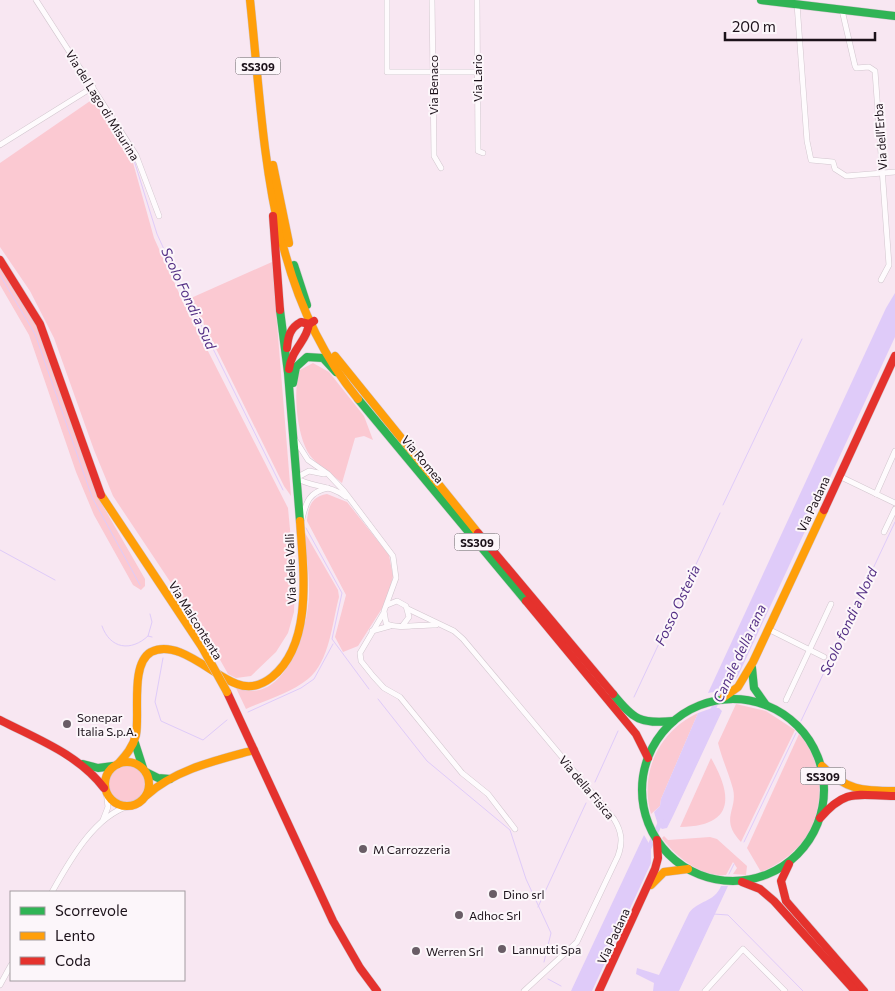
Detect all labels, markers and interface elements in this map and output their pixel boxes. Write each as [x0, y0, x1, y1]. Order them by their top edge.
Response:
scale bar [725, 10, 875, 42]
text: 200 m [732, 17, 776, 35]
street label: Via del Lago di Misurina [63, 47, 143, 163]
street label: Via Lario [470, 54, 484, 102]
street label: Via Benaco [426, 55, 440, 115]
road number: SS309 [236, 58, 280, 74]
street label: Via dell'Erba [871, 103, 889, 171]
water label: Scolo Fondi a Sud [158, 244, 220, 353]
street label: Via Romea [399, 432, 447, 486]
street label: Via Padana [794, 474, 832, 534]
street label: Via delle Valli [282, 533, 298, 605]
road number: SS309 [454, 534, 500, 550]
water label: Fosso Osteria [651, 562, 703, 648]
water label: Scolo fondi a Nord [816, 564, 881, 677]
street label: Via Malcontenta [166, 578, 226, 662]
water label: Canale della rana [709, 601, 769, 705]
place label: Sonepar Italia S.p.A. [77, 710, 137, 738]
marker: Sonepar Italia S.p.A. [61, 718, 73, 730]
street label: Via della Fisica [556, 752, 618, 822]
road number: SS309 [800, 768, 846, 784]
place label: M Carrozzeria [373, 842, 450, 856]
marker: M Carrozzeria [357, 843, 369, 855]
place label: Dino srl [503, 887, 545, 901]
marker: Dino srl [487, 888, 499, 900]
legend [10, 891, 185, 981]
text: Scorrevole [55, 901, 128, 919]
street label: Via Padana [594, 906, 632, 966]
place label: Adhoc Srl [469, 908, 521, 922]
marker: Adhoc Srl [453, 909, 465, 921]
text: Lento [55, 926, 95, 944]
place label: Lannutti Spa [512, 942, 581, 956]
marker: Lannutti Spa [496, 943, 508, 955]
place label: Werren Srl [426, 944, 484, 958]
marker: Werren Srl [410, 945, 422, 957]
text: Coda [55, 951, 91, 969]

